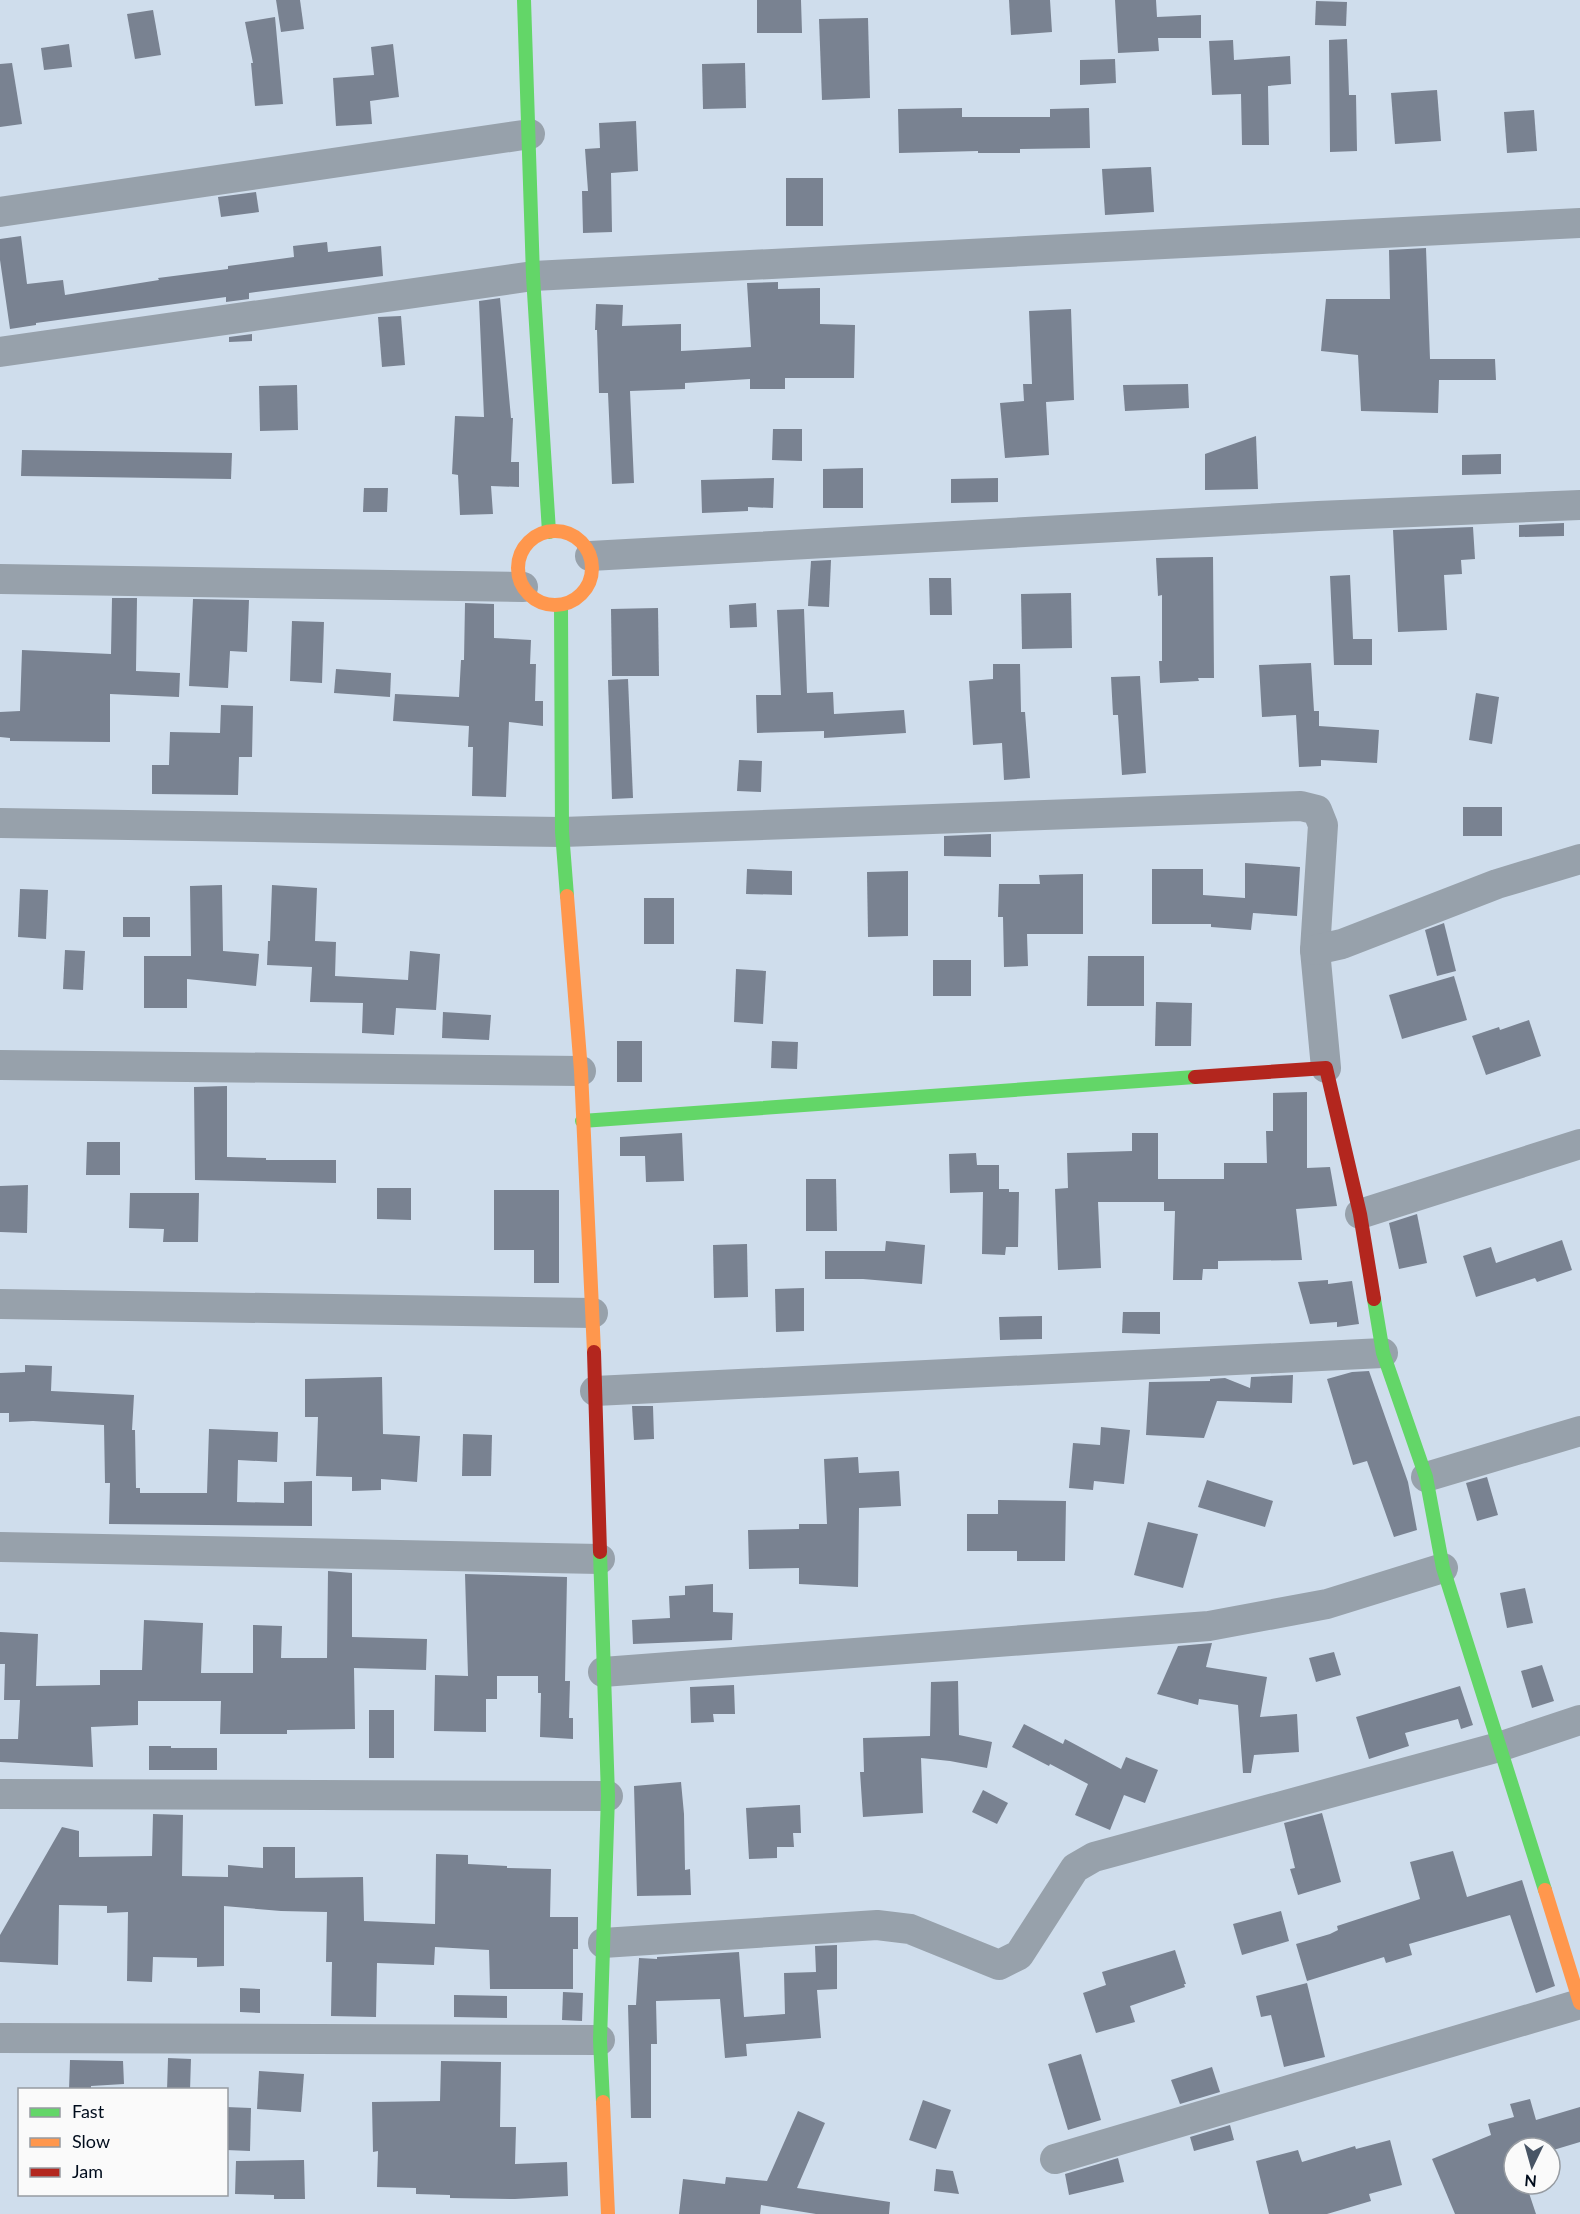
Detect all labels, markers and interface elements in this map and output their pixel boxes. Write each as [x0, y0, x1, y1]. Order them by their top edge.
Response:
legend [18, 2088, 228, 2196]
text: Fast [72, 2100, 105, 2122]
text: Slow [72, 2130, 110, 2152]
north arrow [1502, 2136, 1562, 2196]
text: Jam [72, 2160, 103, 2182]
text: N [1524, 2171, 1538, 2191]

